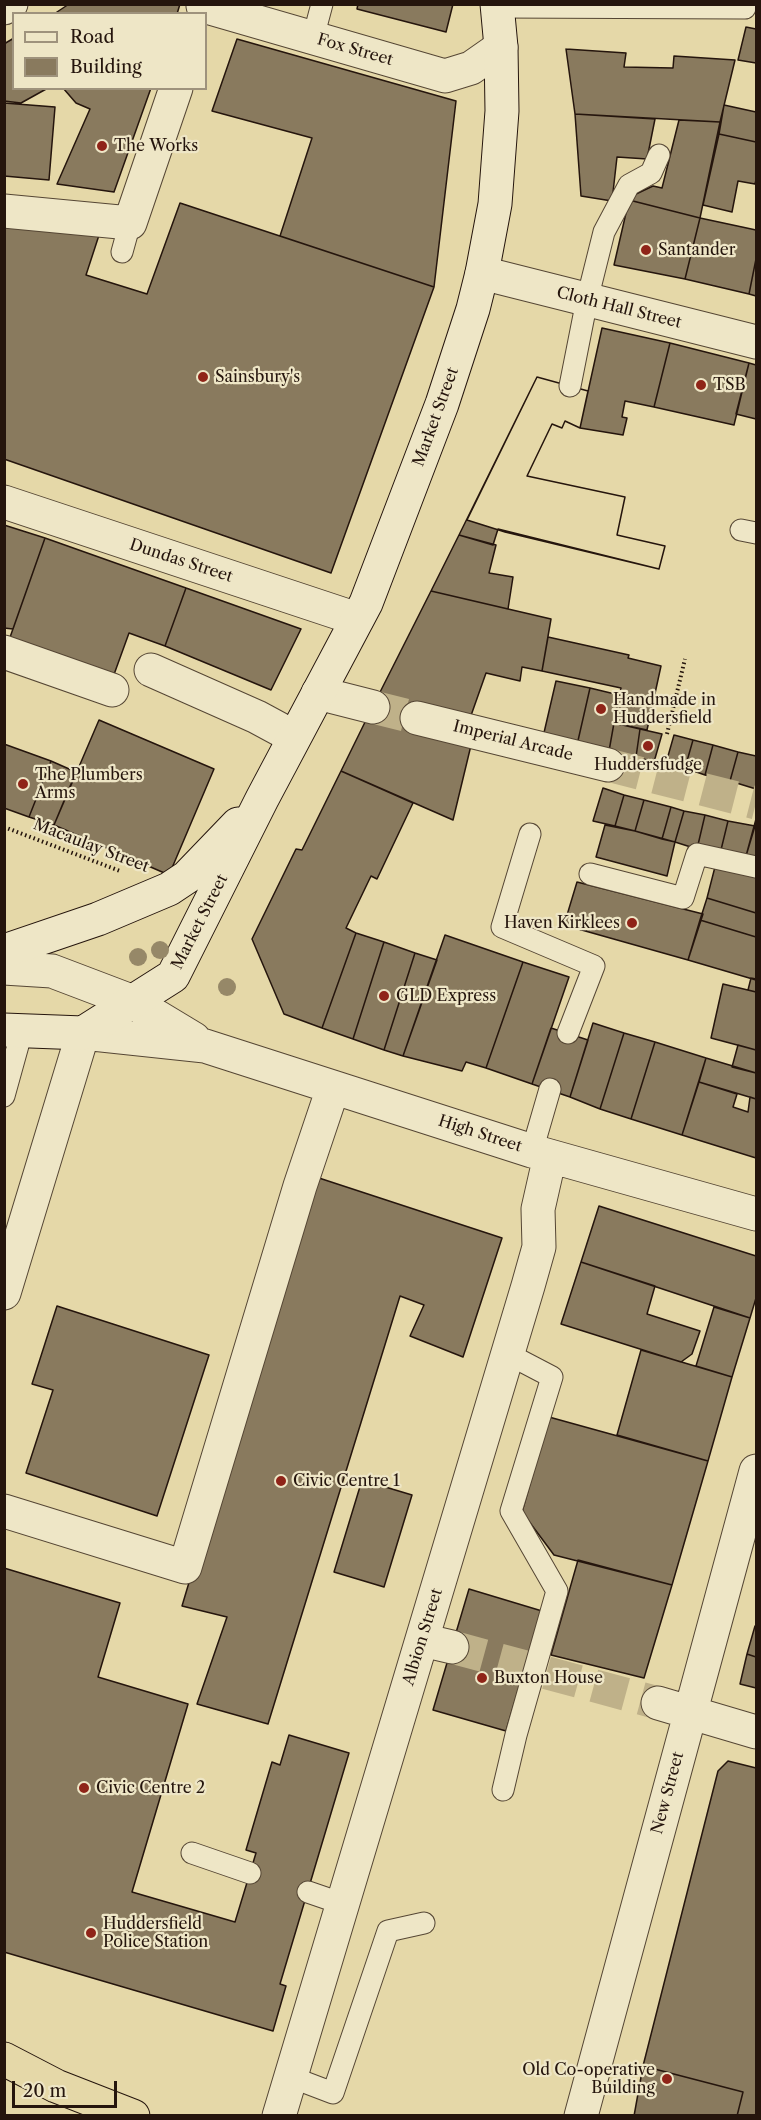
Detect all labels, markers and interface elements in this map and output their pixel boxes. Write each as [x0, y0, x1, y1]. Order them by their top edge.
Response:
legend [12, 12, 207, 90]
text: Road [70, 26, 115, 48]
street label: Fox Street [315, 30, 395, 70]
text: Building [70, 56, 142, 78]
place label: The Works [114, 136, 198, 156]
marker: The Works [95, 139, 109, 153]
place label: Santander [658, 240, 736, 260]
marker: Santander [639, 243, 653, 257]
street label: Cloth Hall Street [555, 283, 683, 333]
street label: Market Street [409, 365, 463, 469]
place label: Sainsbury's [215, 367, 300, 387]
marker: Sainsbury's [196, 370, 210, 384]
place label: TSB [713, 375, 746, 395]
marker: TSB [694, 378, 708, 392]
street label: Dundas Street [127, 535, 235, 587]
place label: Handmade in Huddersfield [613, 690, 716, 728]
marker: Handmade in Huddersfield [594, 702, 608, 716]
street label: Imperial Arcade [451, 717, 575, 765]
marker: Huddersfudge [641, 739, 655, 753]
place label: Huddersfudge [594, 755, 702, 775]
place label: The Plumbers Arms [35, 765, 143, 803]
marker: The Plumbers Arms [16, 777, 30, 791]
street label: Macaulay Street [30, 815, 152, 877]
street label: Market Street [168, 871, 232, 973]
place label: Haven Kirklees [504, 913, 620, 933]
marker: Haven Kirklees [625, 916, 639, 930]
place label: GLD Express [396, 986, 496, 1006]
marker: GLD Express [377, 989, 391, 1003]
street label: High Street [436, 1111, 524, 1157]
place label: Civic Centre 1 [293, 1471, 400, 1491]
marker: Civic Centre 1 [274, 1474, 288, 1488]
street label: Albion Street [399, 1586, 447, 1688]
place label: Buxton House [494, 1668, 603, 1688]
marker: Buxton House [475, 1671, 489, 1685]
street label: New Street [648, 1750, 688, 1836]
place label: Civic Centre 2 [96, 1778, 205, 1798]
marker: Civic Centre 2 [77, 1781, 91, 1795]
place label: Huddersfield Police Station [103, 1914, 208, 1952]
marker: Huddersfield Police Station [84, 1926, 98, 1940]
place label: Old Co-operative Building [522, 2060, 655, 2098]
scale bar [15, 2069, 120, 2107]
marker: Old Co-operative Building [660, 2072, 674, 2086]
text: 20 m [23, 2080, 66, 2102]

